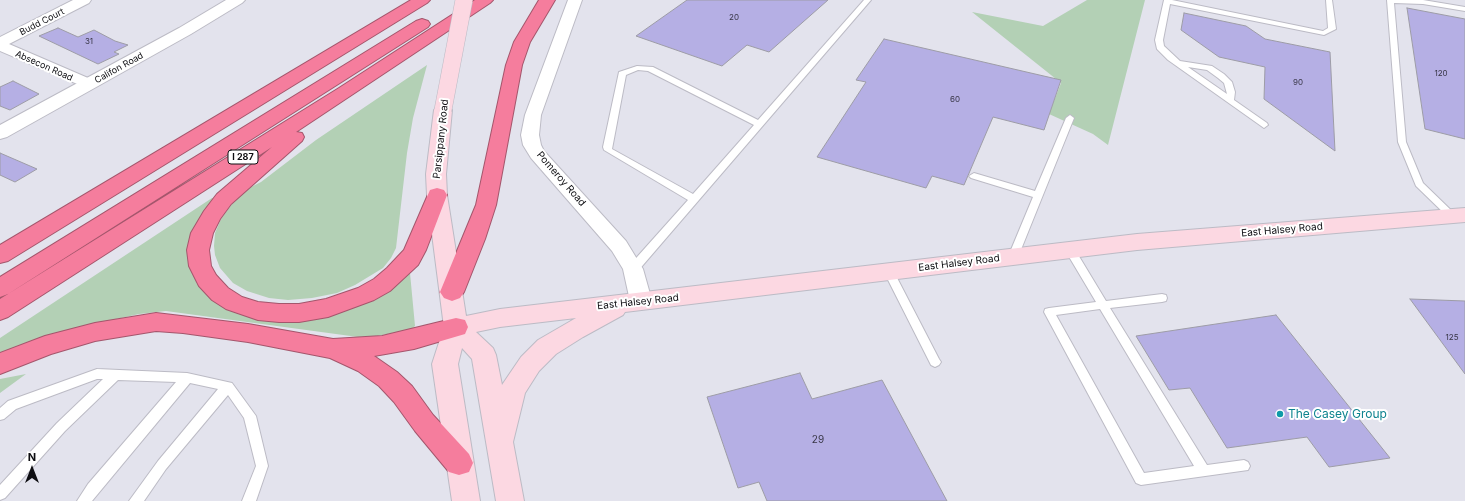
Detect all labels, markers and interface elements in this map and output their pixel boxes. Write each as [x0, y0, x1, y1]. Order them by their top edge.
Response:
street label: Budd Court [18, 6, 66, 38]
house number: 20 [729, 13, 739, 23]
house number: 31 [85, 37, 93, 47]
street label: Absecon Road [14, 48, 74, 84]
street label: Califon Road [93, 50, 145, 86]
house number: 120 [1434, 69, 1448, 79]
house number: 90 [1293, 78, 1303, 88]
house number: 60 [950, 95, 960, 105]
street label: Parsippany Road [431, 99, 451, 179]
street label: Pomeroy Road [534, 149, 588, 209]
road number: I 287 [228, 150, 258, 164]
street label: East Halsey Road [1241, 220, 1323, 240]
street label: East Halsey Road [918, 252, 1000, 274]
street label: East Halsey Road [597, 292, 679, 312]
house number: 125 [1446, 333, 1458, 343]
place label: The Casey Group [1288, 407, 1387, 421]
marker: The Casey Group [1275, 409, 1285, 419]
house number: 29 [812, 434, 824, 446]
north arrow [12, 449, 52, 489]
text: N [28, 450, 36, 464]

